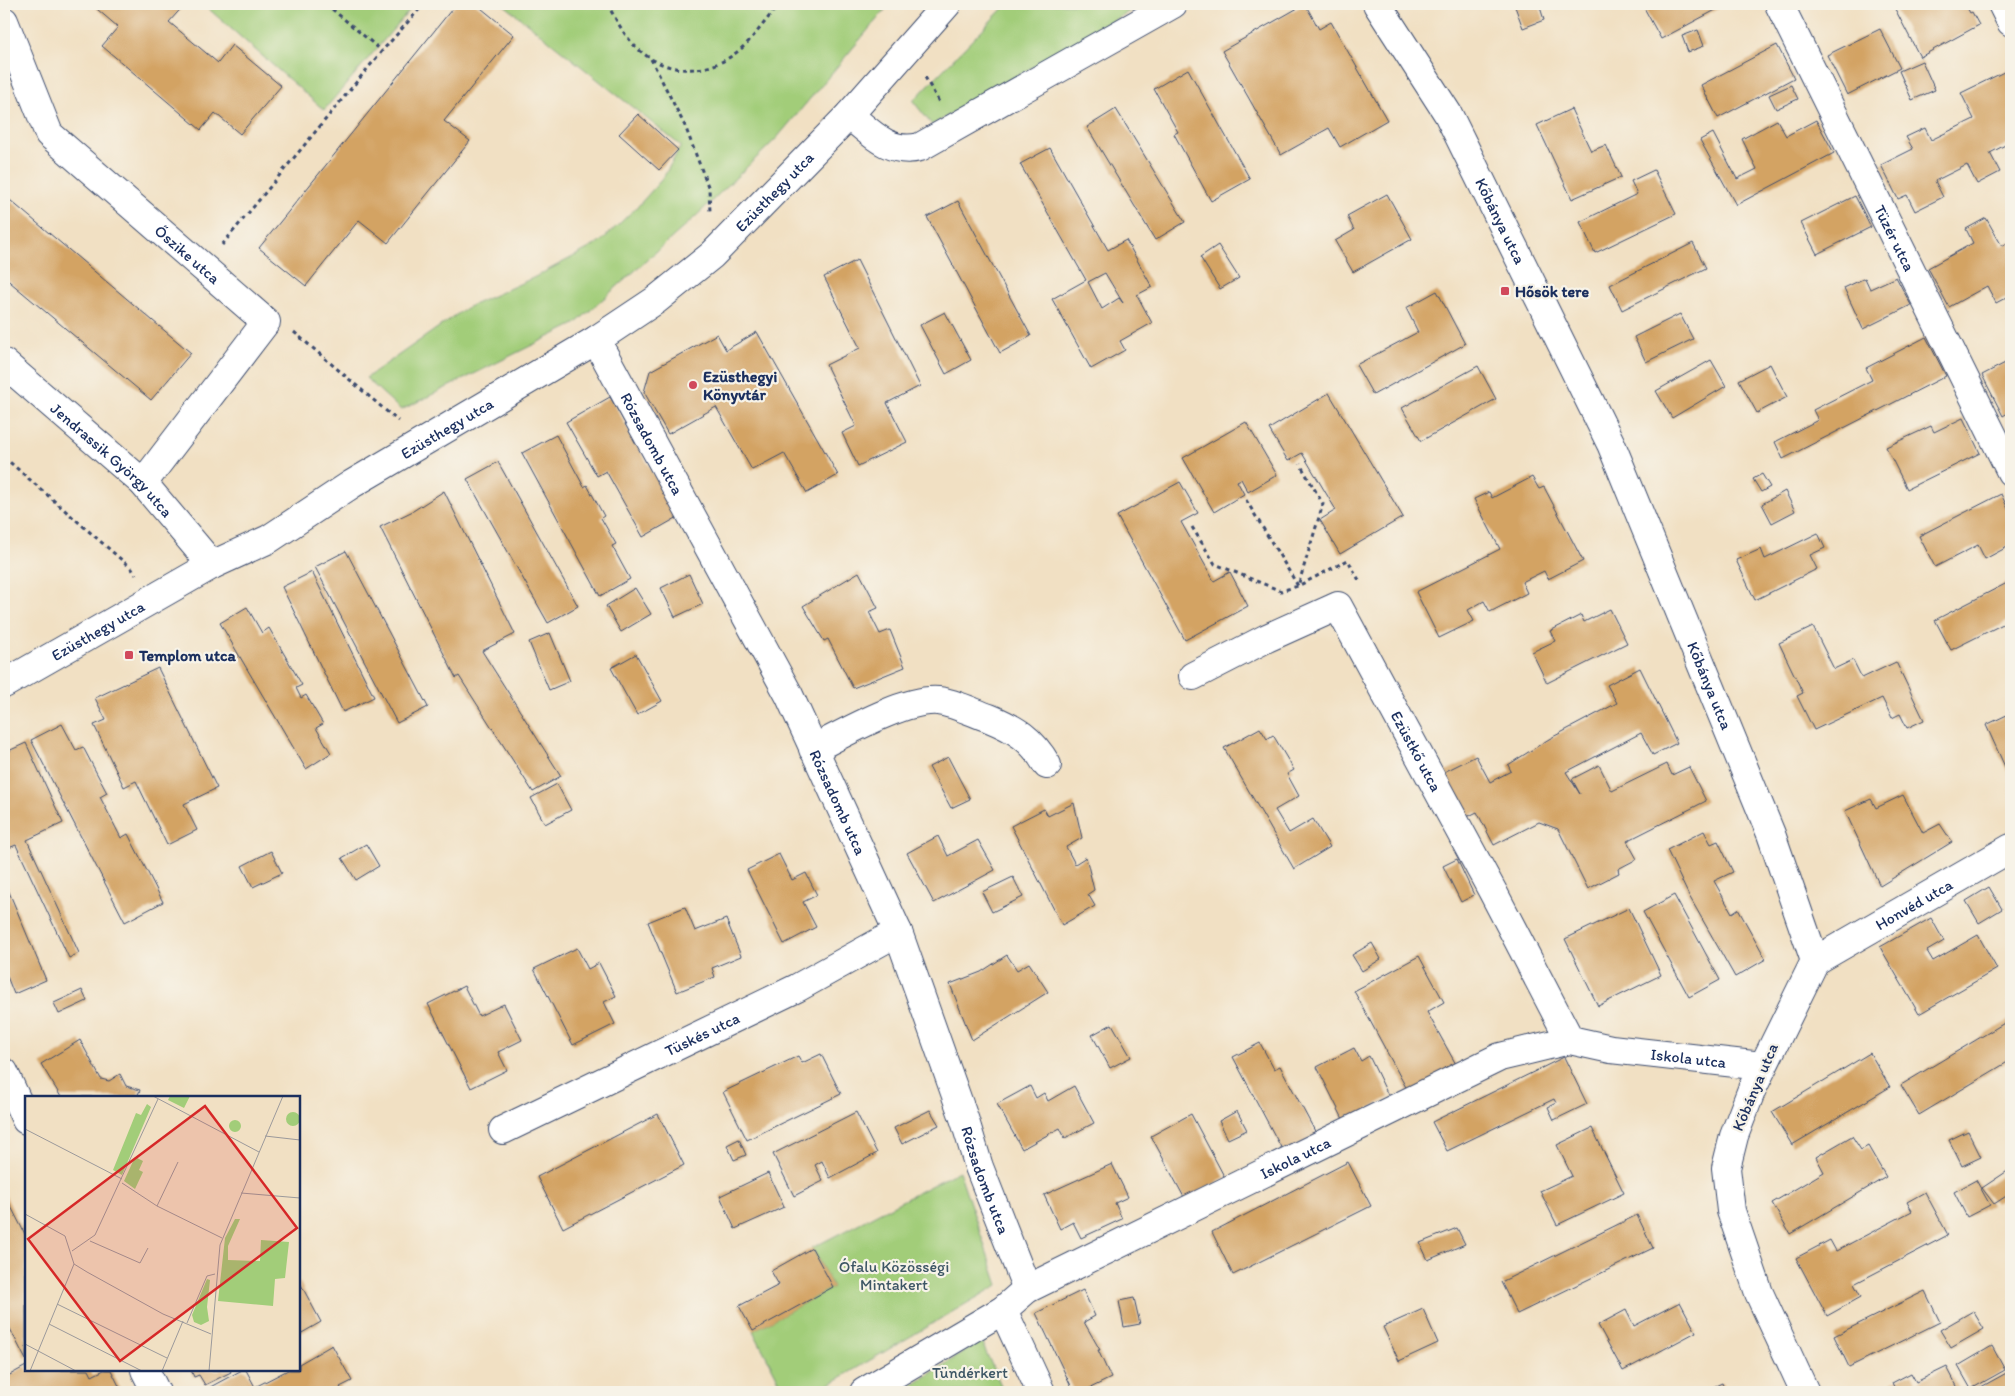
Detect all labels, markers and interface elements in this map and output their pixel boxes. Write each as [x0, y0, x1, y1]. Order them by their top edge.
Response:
street label: Ezüsthegy utca [731, 147, 818, 235]
street label: Kőbánya utca [1471, 175, 1530, 268]
street label: Tüzér utca [1870, 202, 1919, 274]
street label: Őszike utca [151, 221, 225, 288]
place label: Hősök tere [1515, 282, 1589, 301]
marker: Hősök tere [1499, 285, 1511, 297]
place label: Ezüsthegyi Könyvtár [703, 367, 777, 405]
marker: Ezüsthegyi Könyvtár [687, 379, 699, 391]
street label: Rózsadomb utca [617, 389, 688, 499]
street label: Ezüsthegy utca [397, 393, 497, 463]
street label: Jendrassik György utca [47, 398, 177, 521]
street label: Ezüsthegy utca [48, 596, 148, 664]
street label: Kőbánya utca [1684, 639, 1737, 733]
place label: Templom utca [138, 646, 236, 666]
marker: Templom utca [123, 649, 135, 661]
street label: Ezüstkő utca [1387, 707, 1446, 795]
street label: Rózsadomb utca [806, 747, 871, 858]
street label: Honvéd utca [1872, 874, 1956, 934]
street label: Tüskés utca [662, 1008, 742, 1060]
street label: Kőbánya utca [1728, 1040, 1782, 1134]
street label: Iskola utca [1650, 1044, 1728, 1071]
inset map [25, 1096, 300, 1371]
street label: Rózsadomb utca [958, 1124, 1014, 1237]
street label: Iskola utca [1257, 1132, 1334, 1183]
park label: Ófalu Közösségi Mintakert [839, 1257, 949, 1294]
park label: Tündérkert [932, 1363, 1008, 1382]

